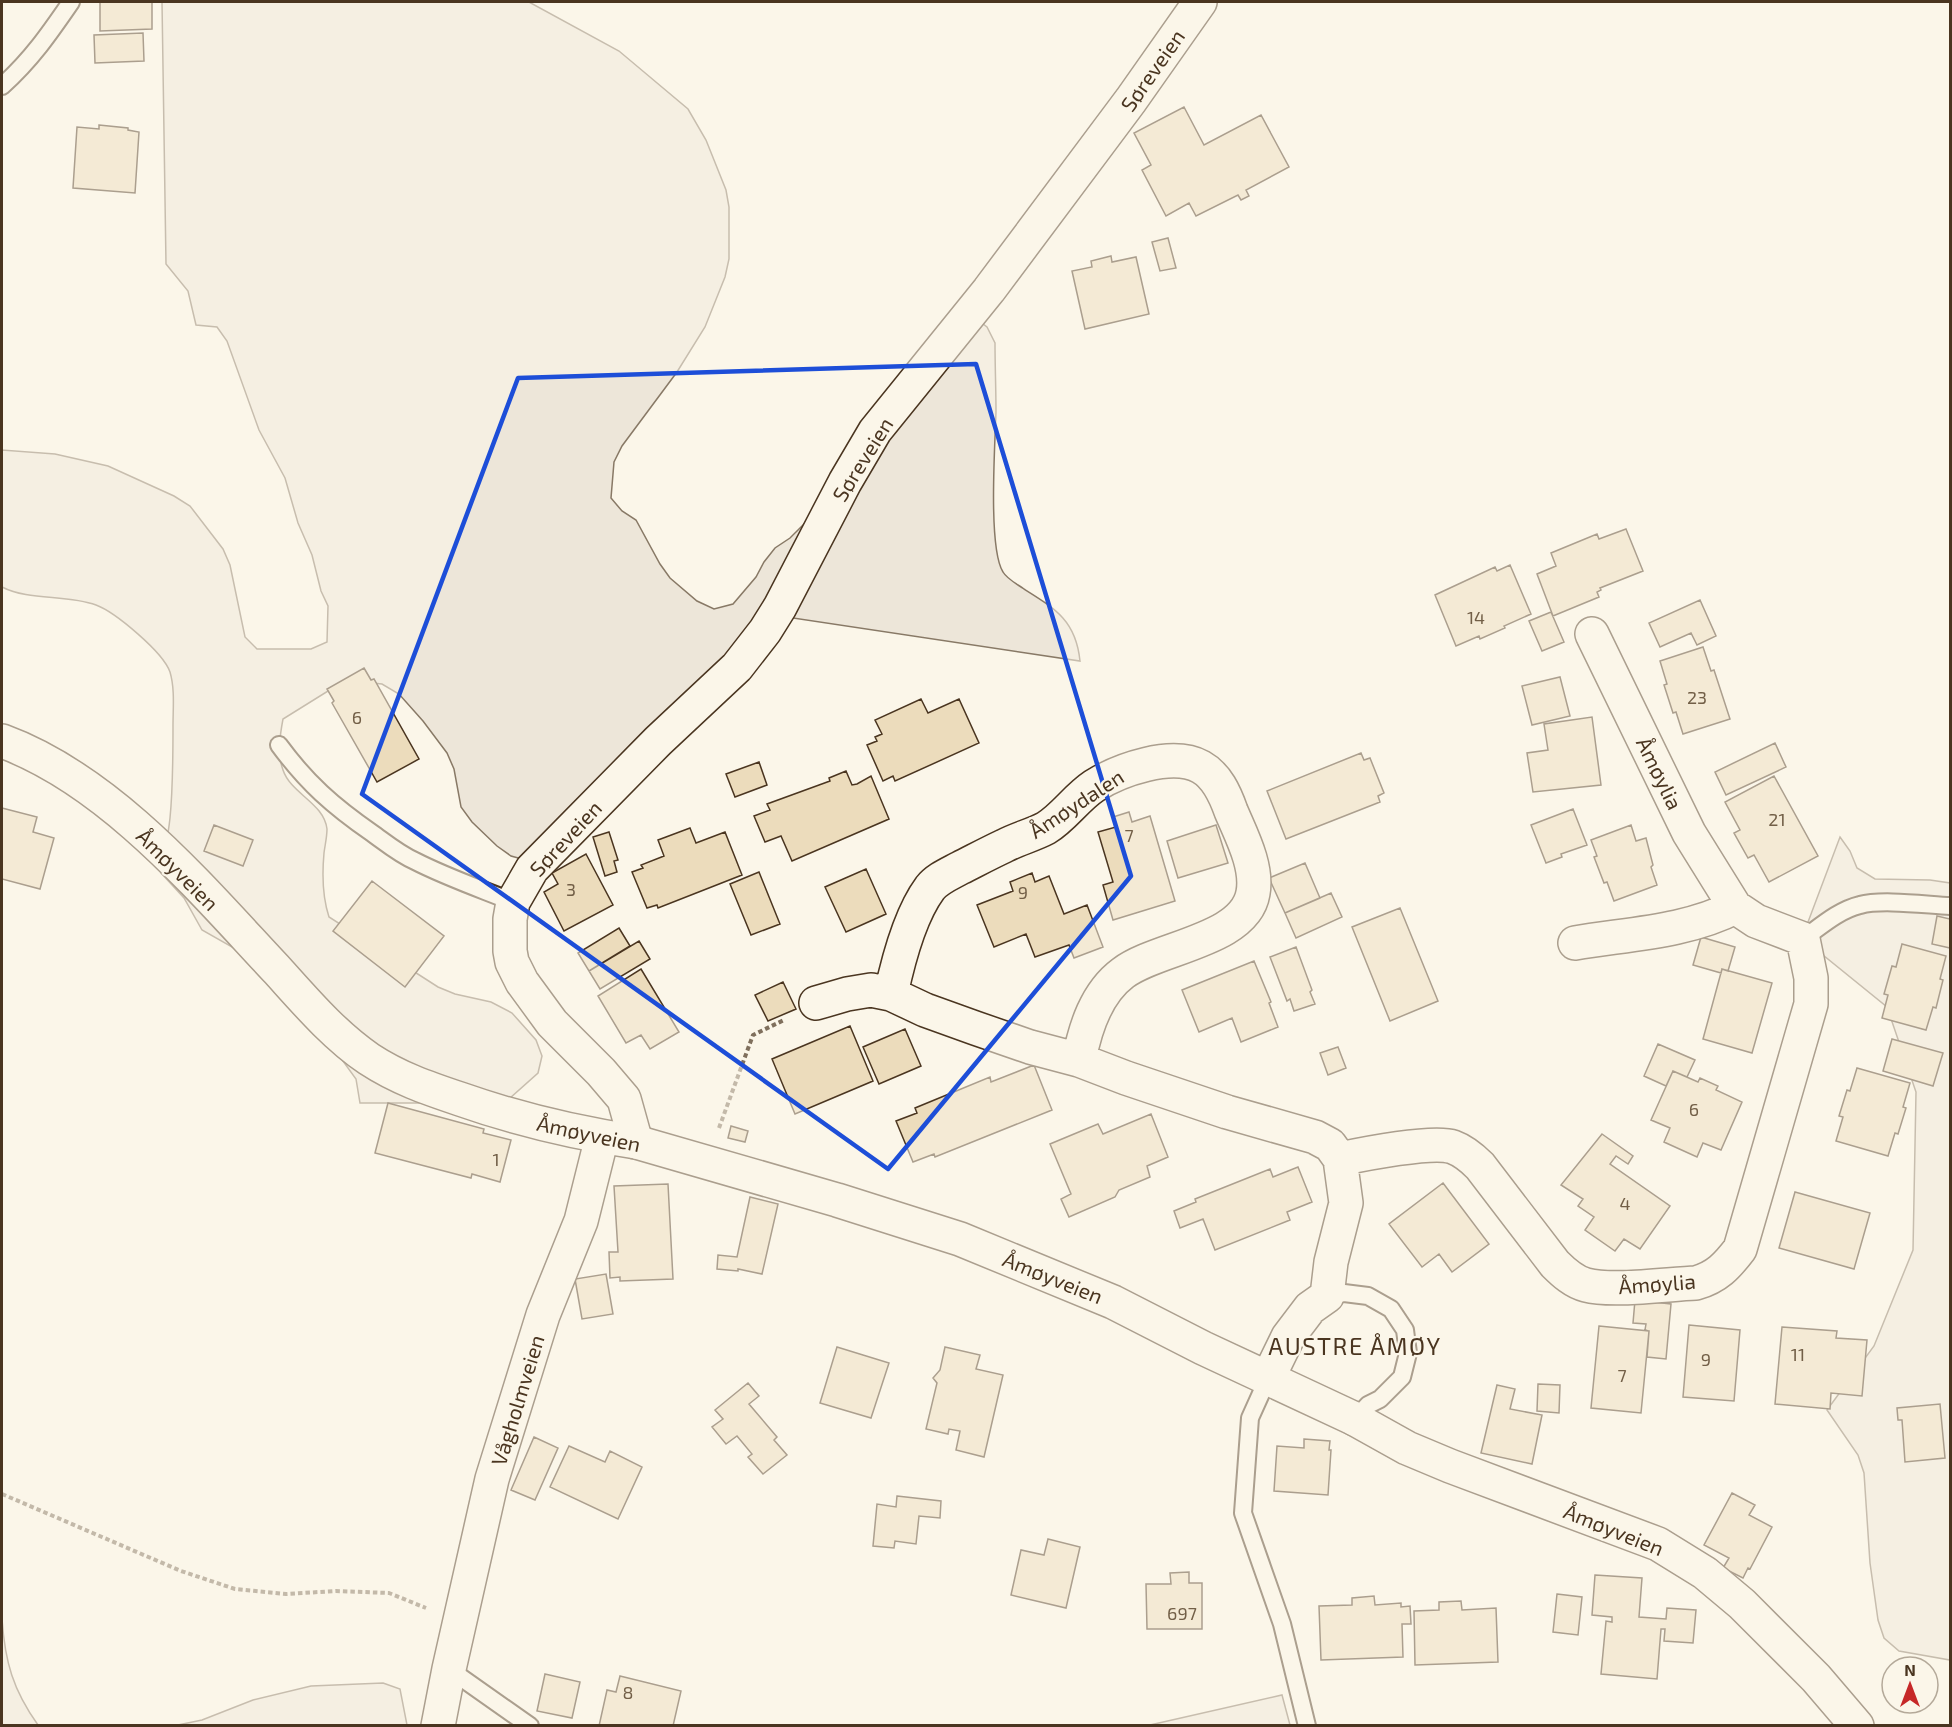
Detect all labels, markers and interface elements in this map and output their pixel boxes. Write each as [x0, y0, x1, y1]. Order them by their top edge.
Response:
street label: Søreveien [1115, 24, 1189, 116]
street label: Søreveien [826, 412, 898, 506]
house number: 14 [1467, 606, 1485, 628]
house number: 23 [1687, 686, 1707, 708]
house number: 6 [352, 706, 362, 728]
street label: Åmøylia [1632, 733, 1688, 813]
street label: Åmøydalen [1024, 763, 1128, 843]
street label: Søreveien [524, 795, 606, 881]
house number: 21 [1768, 808, 1786, 830]
street label: Åmøyveien [132, 823, 224, 915]
house number: 7 [1124, 824, 1134, 846]
house number: 3 [566, 878, 576, 900]
house number: 9 [1018, 881, 1028, 903]
house number: 6 [1689, 1098, 1699, 1120]
street label: Åmøyveien [535, 1110, 643, 1156]
house number: 1 [492, 1148, 500, 1170]
house number: 4 [1619, 1192, 1631, 1214]
street label: Åmøyveien [999, 1246, 1107, 1308]
street label: Åmøylia [1617, 1268, 1697, 1298]
district label: AUSTRE ÅMØY [1268, 1331, 1442, 1360]
street label: Vågholmveien [485, 1332, 549, 1468]
house number: 11 [1791, 1343, 1805, 1365]
house number: 9 [1701, 1348, 1711, 1370]
house number: 7 [1617, 1364, 1627, 1386]
street label: Åmøyveien [1560, 1498, 1668, 1560]
house number: 697 [1167, 1602, 1197, 1624]
north arrow [1880, 1655, 1940, 1715]
text: N [1904, 1660, 1916, 1679]
house number: 8 [623, 1681, 633, 1703]

